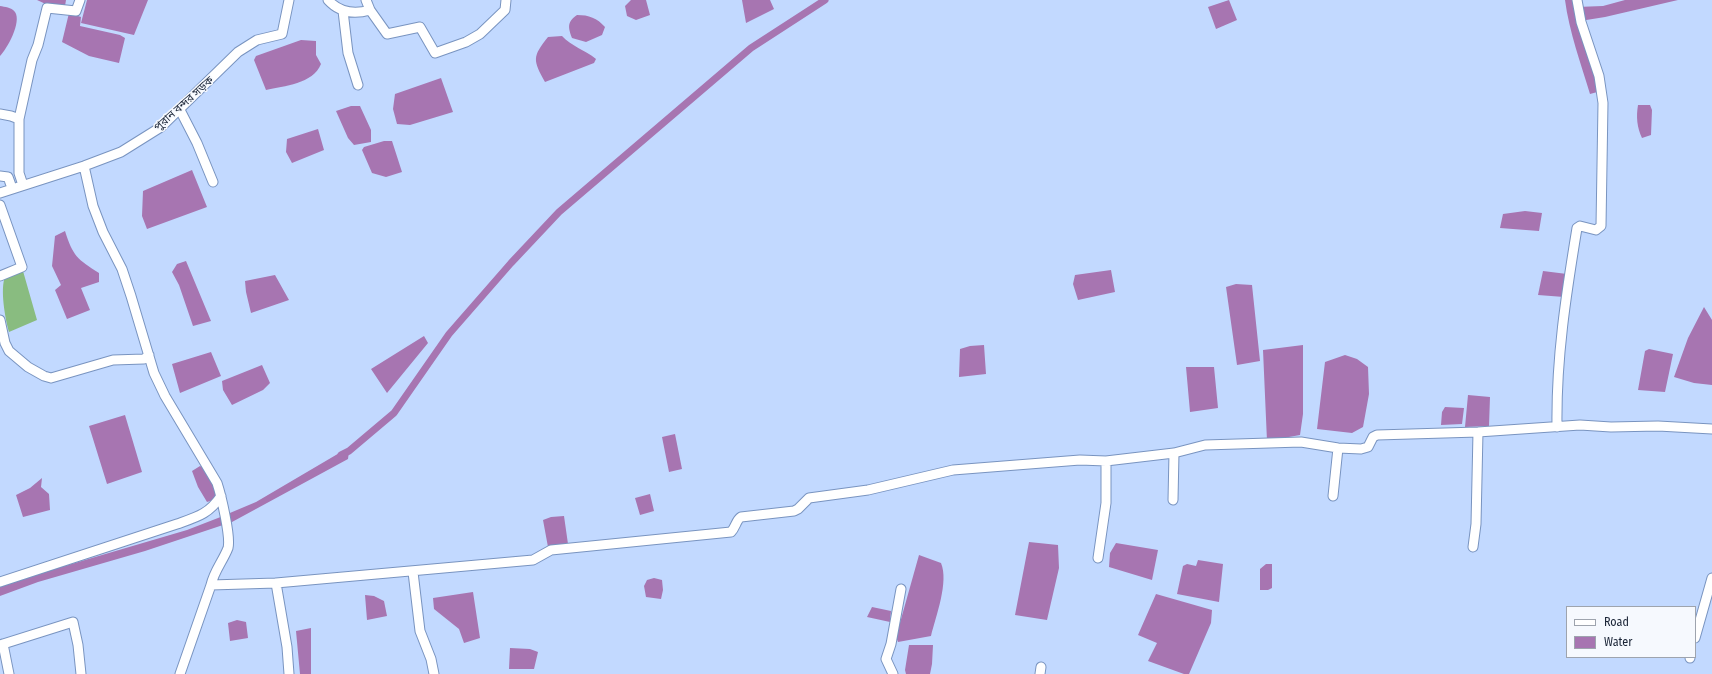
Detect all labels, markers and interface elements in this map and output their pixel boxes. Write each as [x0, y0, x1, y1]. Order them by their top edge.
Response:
street label: পুরান বন্দর সড়ক [152, 74, 216, 134]
legend [1566, 606, 1696, 658]
text: Road [1604, 615, 1629, 629]
text: Water [1604, 635, 1632, 649]

